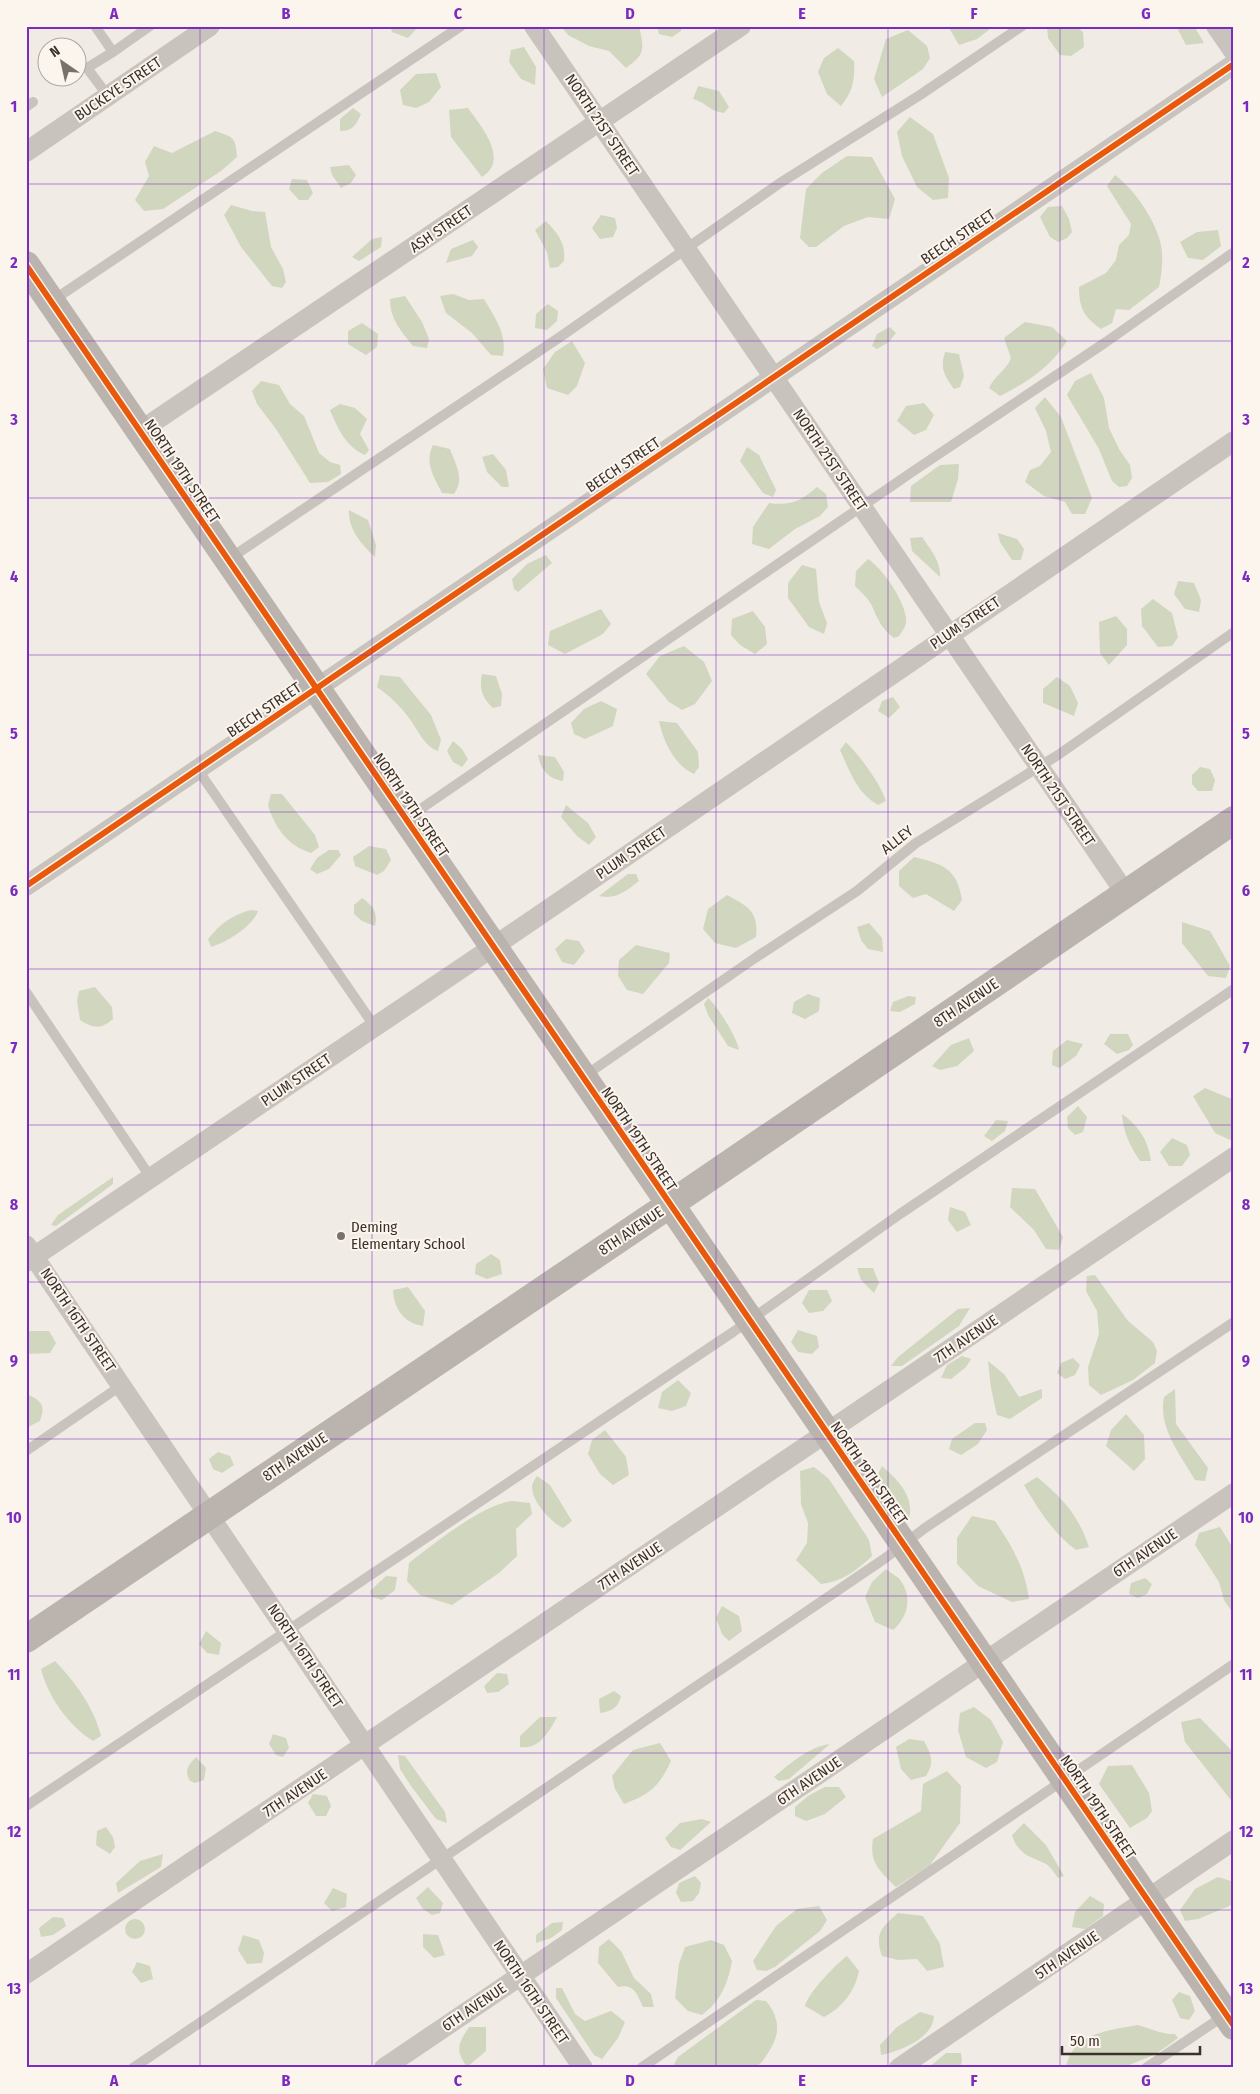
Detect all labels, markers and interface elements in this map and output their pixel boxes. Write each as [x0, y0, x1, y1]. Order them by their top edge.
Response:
text: A [109, 4, 119, 23]
text: B [282, 4, 291, 23]
text: C [454, 4, 463, 23]
text: D [625, 4, 635, 23]
text: E [798, 4, 806, 23]
text: F [970, 4, 978, 23]
text: G [1141, 4, 1151, 23]
north arrow [38, 38, 88, 88]
text: N [47, 42, 63, 61]
street label: BUCKEYE STREET [71, 53, 165, 125]
street label: NORTH 21ST STREET [561, 71, 643, 179]
text: 1 [11, 97, 17, 116]
text: 1 [1243, 97, 1249, 116]
street label: ASH STREET [406, 202, 476, 256]
street label: BEECH STREET [917, 206, 999, 268]
text: 2 [9, 253, 18, 272]
text: 2 [1241, 253, 1250, 272]
street label: NORTH 21ST STREET [789, 406, 871, 514]
text: 3 [9, 410, 18, 429]
text: 3 [1241, 410, 1250, 429]
street label: NORTH 19TH STREET [141, 416, 223, 526]
street label: BEECH STREET [582, 434, 664, 496]
text: 4 [10, 567, 18, 586]
text: 4 [1242, 567, 1250, 586]
street label: PLUM STREET [927, 593, 1003, 653]
street label: BEECH STREET [223, 679, 305, 741]
text: 5 [10, 724, 18, 743]
text: 5 [1242, 724, 1250, 743]
street label: NORTH 21ST STREET [1017, 741, 1099, 849]
street label: NORTH 19TH STREET [370, 750, 452, 860]
street label: ALLEY [877, 822, 917, 858]
street label: PLUM STREET [593, 823, 669, 883]
text: 6 [10, 881, 18, 900]
text: 6 [1242, 881, 1250, 900]
street label: 8TH AVENUE [930, 975, 1002, 1031]
text: 7 [11, 1038, 18, 1057]
text: 7 [1243, 1038, 1250, 1057]
street label: PLUM STREET [258, 1050, 334, 1110]
street label: NORTH 19TH STREET [598, 1084, 680, 1194]
text: 8 [10, 1195, 19, 1214]
text: 8 [1242, 1195, 1251, 1214]
street label: 8TH AVENUE [595, 1203, 667, 1259]
place label: Deming Elementary School [351, 1218, 465, 1253]
marker: Deming Elementary School [335, 1230, 347, 1242]
street label: NORTH 16TH STREET [37, 1265, 119, 1375]
street label: 7TH AVENUE [931, 1311, 1001, 1367]
text: 9 [10, 1351, 18, 1370]
text: 9 [1242, 1351, 1250, 1370]
street label: NORTH 19TH STREET [827, 1418, 911, 1528]
street label: 8TH AVENUE [259, 1429, 331, 1485]
text: 10 [6, 1508, 22, 1527]
text: 10 [1238, 1508, 1254, 1527]
street label: 6TH AVENUE [1109, 1525, 1181, 1581]
street label: 7TH AVENUE [595, 1538, 665, 1594]
street label: NORTH 16TH STREET [264, 1601, 346, 1711]
text: 11 [7, 1665, 21, 1684]
text: 11 [1239, 1665, 1253, 1684]
street label: NORTH 19TH STREET [1057, 1752, 1139, 1862]
street label: 6TH AVENUE [773, 1753, 845, 1809]
street label: 7TH AVENUE [260, 1765, 330, 1821]
text: 12 [7, 1822, 22, 1841]
text: 12 [1239, 1822, 1254, 1841]
street label: 5TH AVENUE [1032, 1927, 1102, 1983]
street label: NORTH 16TH STREET [490, 1937, 572, 2047]
text: 13 [7, 1979, 22, 1998]
street label: 6TH AVENUE [438, 1979, 510, 2035]
text: 13 [1239, 1979, 1254, 1998]
scale bar [1062, 2024, 1200, 2056]
text: 50 m [1070, 2032, 1100, 2050]
text: A [109, 2071, 119, 2090]
text: B [282, 2071, 291, 2090]
text: C [454, 2071, 463, 2090]
text: D [625, 2071, 635, 2090]
text: E [798, 2071, 806, 2090]
text: F [970, 2071, 978, 2090]
text: G [1141, 2071, 1151, 2090]

